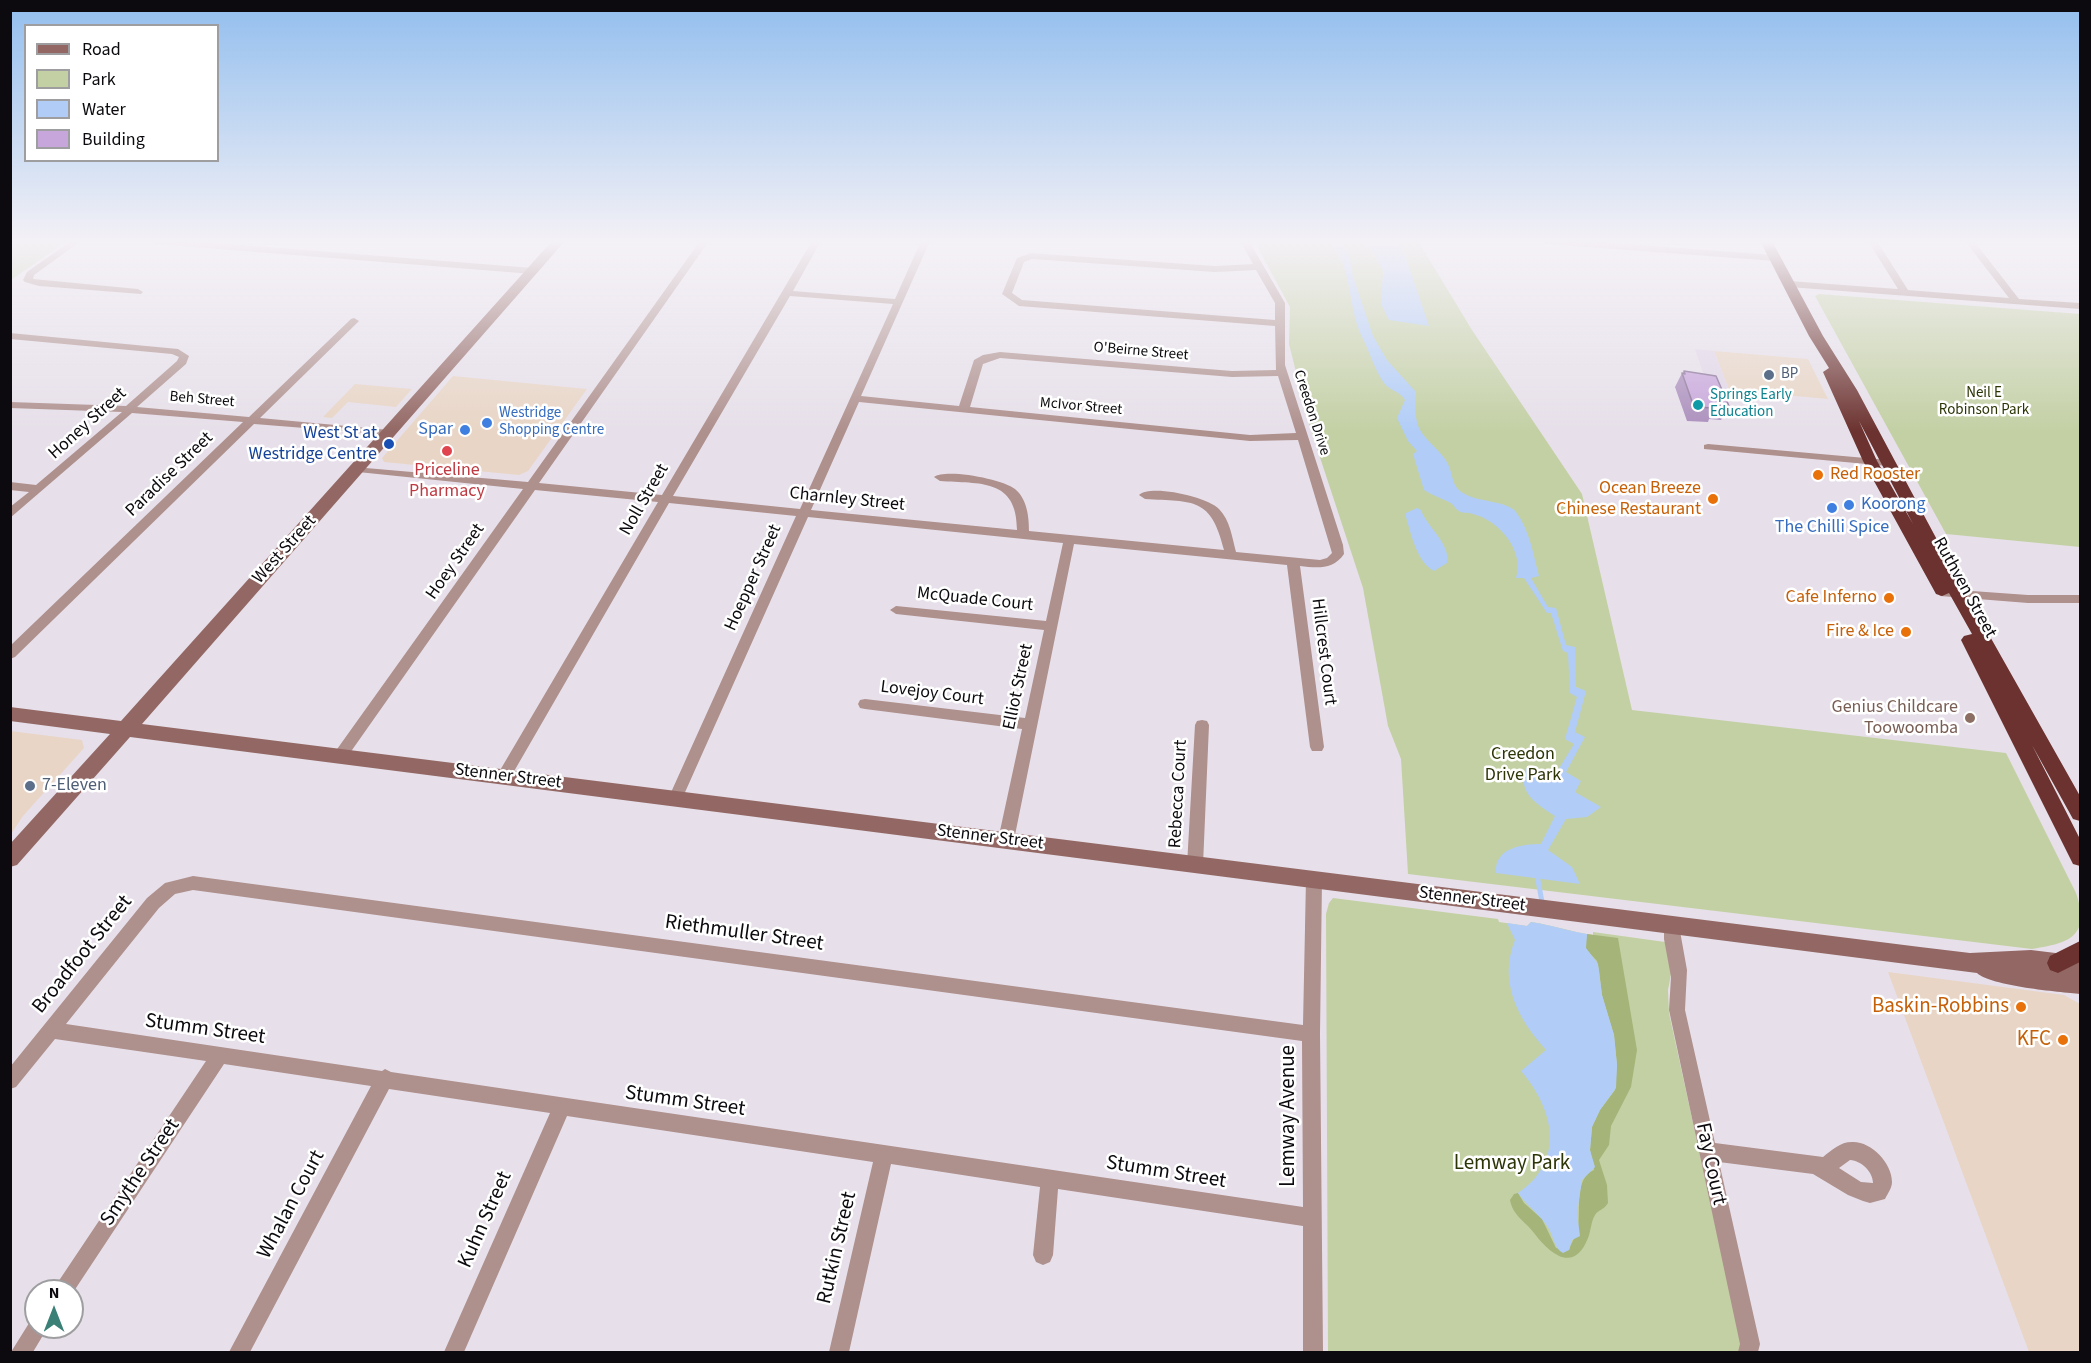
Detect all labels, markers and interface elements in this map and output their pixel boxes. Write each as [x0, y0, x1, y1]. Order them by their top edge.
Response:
legend [24, 24, 219, 162]
text: Road [82, 37, 121, 62]
text: Park [82, 67, 116, 92]
text: Water [82, 97, 126, 122]
text: Building [82, 127, 145, 152]
street label: O'Beirne Street [1093, 339, 1189, 365]
place label: BP [1781, 366, 1798, 384]
street label: Creedon Drive [1289, 368, 1333, 458]
marker: BP [1762, 368, 1776, 382]
street label: Honey Street [45, 383, 131, 465]
park label: Neil E Robinson Park [1939, 385, 2029, 420]
place label: Springs Early Education [1710, 387, 1792, 422]
street label: Beh Street [169, 388, 235, 412]
street label: McIvor Street [1039, 394, 1123, 420]
marker: Springs Early Education [1691, 398, 1705, 412]
place label: Westridge Shopping Centre [499, 405, 604, 440]
marker: Westridge Shopping Centre [480, 416, 494, 430]
place label: Spar [418, 419, 453, 441]
place label: West St at Westridge Centre [249, 423, 377, 466]
marker: Spar [458, 423, 472, 437]
street label: Paradise Street [122, 428, 218, 522]
marker: West St at Westridge Centre [382, 437, 396, 451]
marker: Priceline Pharmacy [440, 444, 454, 458]
place label: Priceline Pharmacy [409, 460, 485, 502]
street label: Noll Street [616, 460, 674, 540]
place label: Red Rooster [1830, 464, 1920, 486]
marker: Red Rooster [1811, 468, 1825, 482]
place label: Ocean Breeze Chinese Restaurant [1556, 478, 1701, 520]
street label: Charnley Street [788, 483, 906, 517]
marker: Ocean Breeze Chinese Restaurant [1706, 492, 1720, 506]
place label: Koorong [1861, 494, 1926, 516]
marker: Koorong [1842, 498, 1856, 512]
marker: The Chilli Spice [1825, 501, 1839, 515]
street label: West Street [249, 511, 321, 589]
place label: The Chilli Spice [1775, 517, 1889, 539]
street label: Hoey Street [422, 520, 490, 604]
street label: Hoepper Street [721, 521, 787, 635]
street label: Ruthven Street [1927, 534, 2001, 642]
street label: McQuade Court [916, 583, 1034, 617]
place label: Cafe Inferno [1786, 587, 1877, 609]
marker: Cafe Inferno [1882, 591, 1896, 605]
street label: Hillcrest Court [1306, 597, 1340, 707]
place label: Fire & Ice [1826, 621, 1894, 643]
marker: Fire & Ice [1899, 625, 1913, 639]
street label: Elliot Street [999, 642, 1039, 732]
street label: Lovejoy Court [879, 677, 985, 711]
place label: Genius Childcare Toowoomba [1832, 697, 1958, 740]
marker: Genius Childcare Toowoomba [1963, 711, 1977, 725]
street label: Rebecca Court [1165, 739, 1193, 849]
park label: Creedon Drive Park [1485, 744, 1561, 786]
street label: Stenner Street [453, 760, 563, 794]
place label: 7-Eleven [42, 775, 107, 797]
marker: 7-Eleven [23, 779, 37, 793]
street label: Stenner Street [935, 821, 1045, 855]
street label: Stenner Street [1417, 883, 1527, 917]
street label: Broadfoot Street [28, 891, 138, 1019]
street label: Riethmuller Street [663, 910, 825, 958]
place label: Baskin-Robbins [1872, 994, 2009, 1020]
marker: Baskin-Robbins [2014, 1000, 2028, 1014]
street label: Stumm Street [143, 1009, 267, 1051]
place label: KFC [2017, 1027, 2051, 1053]
marker: KFC [2056, 1033, 2070, 1047]
street label: Lemway Avenue [1276, 1045, 1302, 1187]
street label: Stumm Street [623, 1081, 747, 1123]
street label: Smythe Street [96, 1114, 186, 1232]
street label: Fay Court [1689, 1121, 1731, 1207]
street label: Whalan Court [253, 1146, 331, 1264]
street label: Stumm Street [1104, 1151, 1228, 1195]
park label: Lemway Park [1454, 1151, 1570, 1177]
street label: Kuhn Street [454, 1168, 518, 1272]
street label: Rutkin Street [813, 1189, 863, 1307]
north arrow [24, 1279, 84, 1339]
text: N [49, 1282, 59, 1304]

